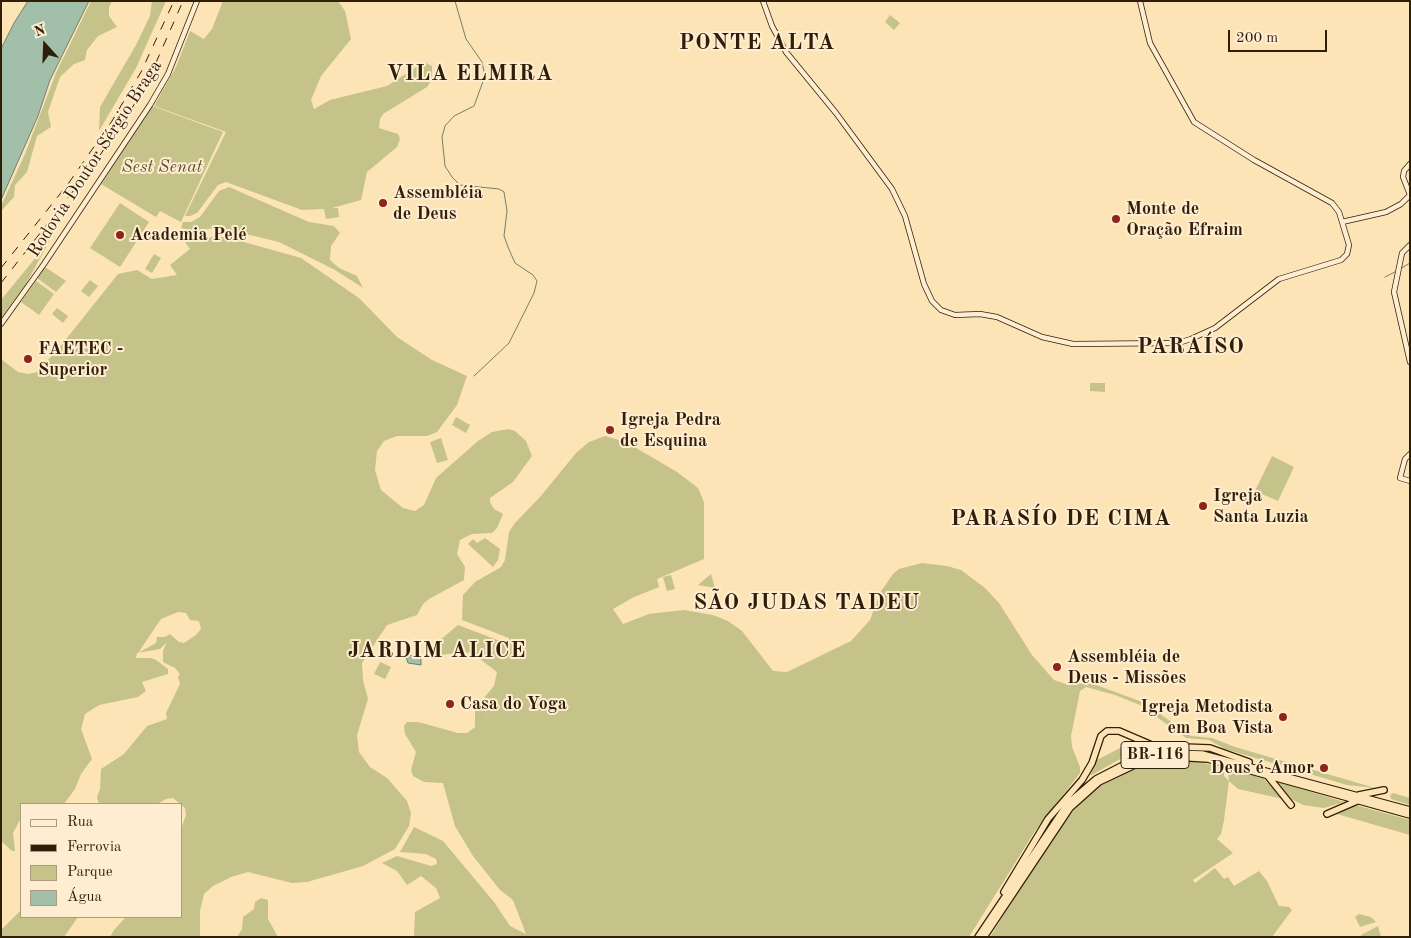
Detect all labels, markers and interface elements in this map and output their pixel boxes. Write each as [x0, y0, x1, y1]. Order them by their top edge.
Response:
north arrow [20, 20, 70, 70]
scale bar [1231, 20, 1330, 52]
text: N [32, 22, 47, 39]
district label: PONTE ALTA [677, 30, 837, 56]
text: 200 m [1236, 31, 1278, 46]
street label: Rodovia Doutor Sérgio Braga [23, 56, 167, 262]
district label: VILA ELMIRA [385, 61, 555, 87]
park label: Sest Senat [121, 156, 203, 178]
place label: Assembléia de Deus [393, 182, 483, 224]
marker: Assembléia de Deus [377, 197, 389, 209]
place label: Monte de Oração Efraim [1126, 198, 1243, 240]
marker: Monte de Oração Efraim [1110, 213, 1122, 225]
place label: Academia Pelé [130, 224, 247, 246]
marker: Academia Pelé [114, 229, 126, 241]
district label: PARAÍSO [1136, 334, 1246, 360]
place label: FAETEC - Superior [38, 338, 123, 380]
marker: FAETEC - Superior [22, 353, 34, 365]
place label: Igreja Pedra de Esquina [620, 409, 721, 452]
marker: Igreja Pedra de Esquina [604, 424, 616, 436]
place label: Igreja Santa Luzia [1213, 485, 1309, 528]
marker: Igreja Santa Luzia [1197, 500, 1209, 512]
district label: PARASÍO DE CIMA [949, 506, 1173, 532]
district label: SÃO JUDAS TADEU [692, 590, 922, 616]
district label: JARDIM ALICE [346, 638, 528, 664]
place label: Assembléia de Deus - Missões [1067, 646, 1186, 689]
marker: Assembléia de Deus - Missões [1051, 661, 1063, 673]
place label: Casa do Yoga [460, 693, 567, 715]
place label: Igreja Metodista em Boa Vista [1140, 696, 1273, 739]
marker: Casa do Yoga [444, 698, 456, 710]
marker: Igreja Metodista em Boa Vista [1277, 711, 1289, 723]
road number: BR-116 [1121, 742, 1189, 768]
place label: Deus é Amor [1210, 757, 1314, 779]
marker: Deus é Amor [1318, 762, 1330, 774]
legend [20, 803, 182, 918]
text: Rua [67, 815, 93, 830]
text: Ferrovia [67, 840, 121, 855]
text: Parque [67, 865, 113, 880]
text: Água [67, 890, 102, 905]

